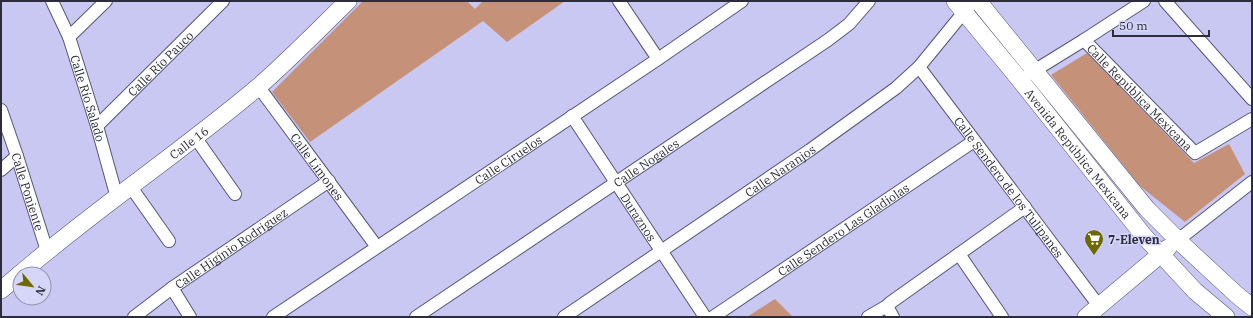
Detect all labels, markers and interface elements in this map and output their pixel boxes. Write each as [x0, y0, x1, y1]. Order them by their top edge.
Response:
scale bar [1113, 12, 1209, 38]
text: 50 m [1119, 18, 1148, 33]
street label: Calle Río Pauco [124, 27, 196, 99]
street label: Calle República Mexicana [1084, 40, 1196, 154]
street label: Calle Río Salado [68, 53, 109, 144]
street label: Avenida República Mexicana [1022, 85, 1135, 222]
street label: Calle Sendero de los Tulipanes [951, 113, 1067, 260]
street label: Calle 16 [166, 123, 211, 162]
street label: Calle Limones [288, 130, 347, 203]
street label: Calle Ciruelos [472, 131, 545, 187]
street label: Calle Nogales [610, 135, 682, 190]
street label: Calle Naranjos [742, 141, 818, 200]
street label: Calle Poniente [9, 151, 48, 232]
street label: Calle Sendero Las Gladiolas [774, 179, 912, 279]
street label: Duraznos [618, 190, 660, 244]
street label: Calle Higinio Rodriguez [172, 204, 290, 292]
supermarket icon: 7-Eleven [1083, 228, 1105, 256]
place label: 7-Eleven [1108, 232, 1160, 247]
north arrow [12, 266, 52, 306]
text: N [32, 284, 49, 298]

